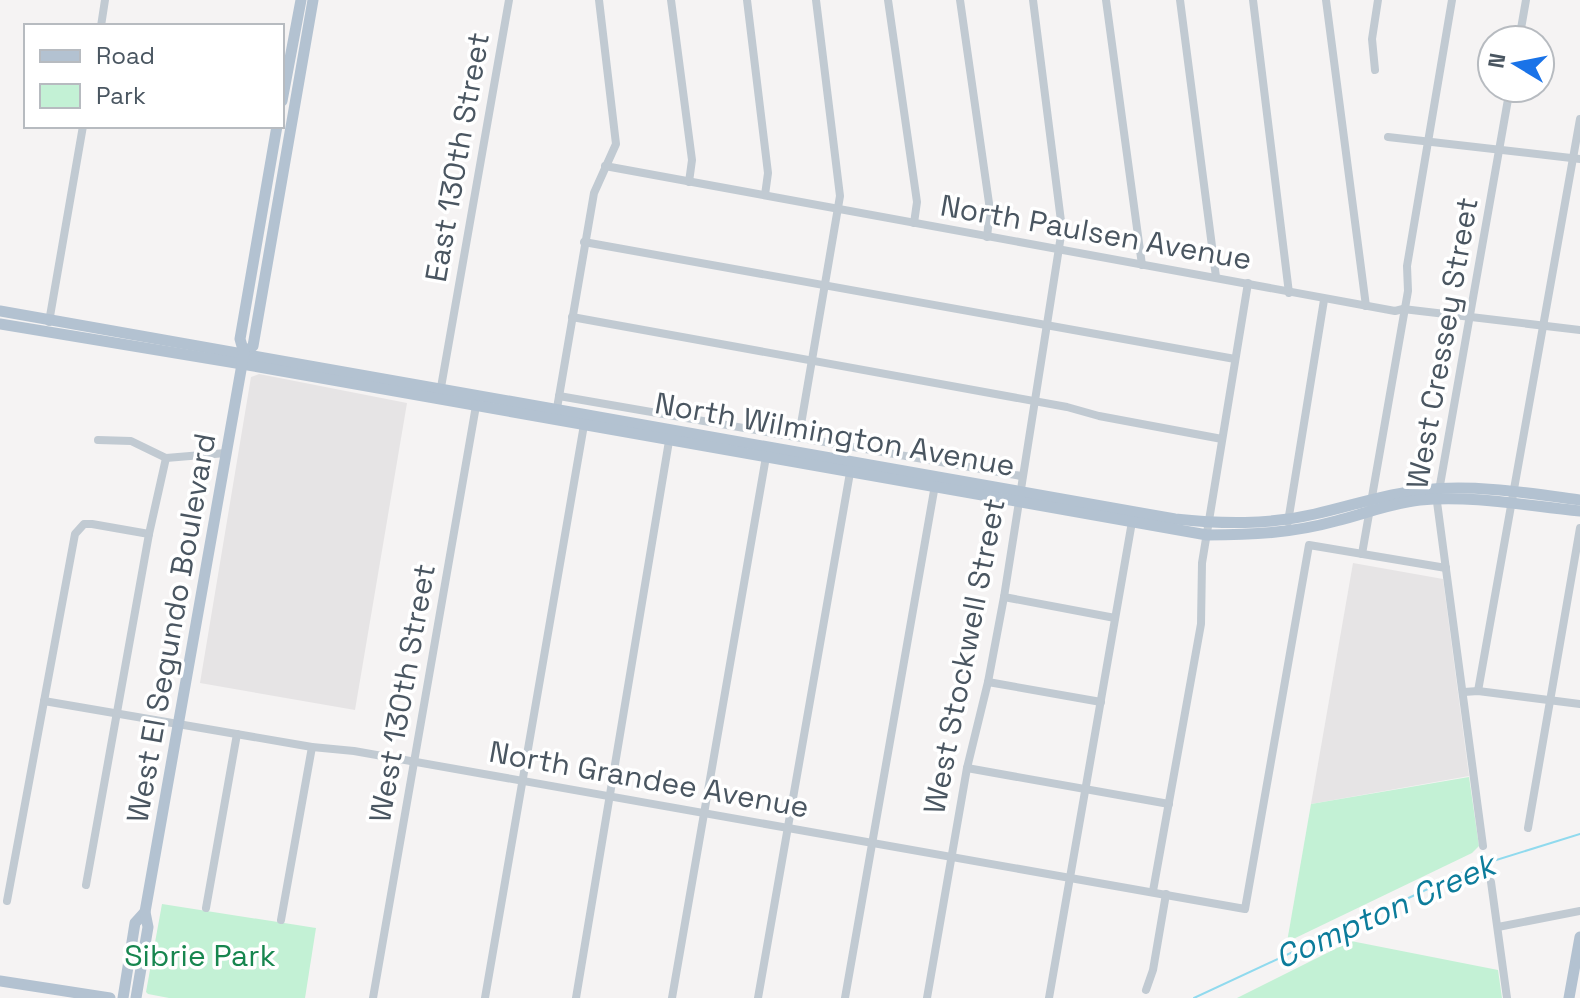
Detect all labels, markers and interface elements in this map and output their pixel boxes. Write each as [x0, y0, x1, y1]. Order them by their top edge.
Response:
legend [24, 24, 284, 128]
north arrow [1476, 24, 1556, 104]
street label: East 130th Street [416, 29, 498, 285]
text: Road [96, 40, 155, 71]
text: N [1481, 51, 1511, 70]
text: Park [96, 80, 146, 111]
street label: North Paulsen Avenue [937, 185, 1255, 279]
street label: West Cressey Street [1397, 194, 1487, 492]
street label: North Wilmington Avenue [652, 383, 1018, 485]
street label: West El Segundo Boulevard [118, 430, 224, 826]
street label: West Stockwell Street [914, 495, 1014, 817]
street label: West 130th Street [360, 561, 444, 825]
street label: North Grandee Avenue [486, 732, 812, 826]
water label: Compton Creek [1269, 843, 1505, 977]
park label: Sibrie Park [124, 936, 276, 975]

